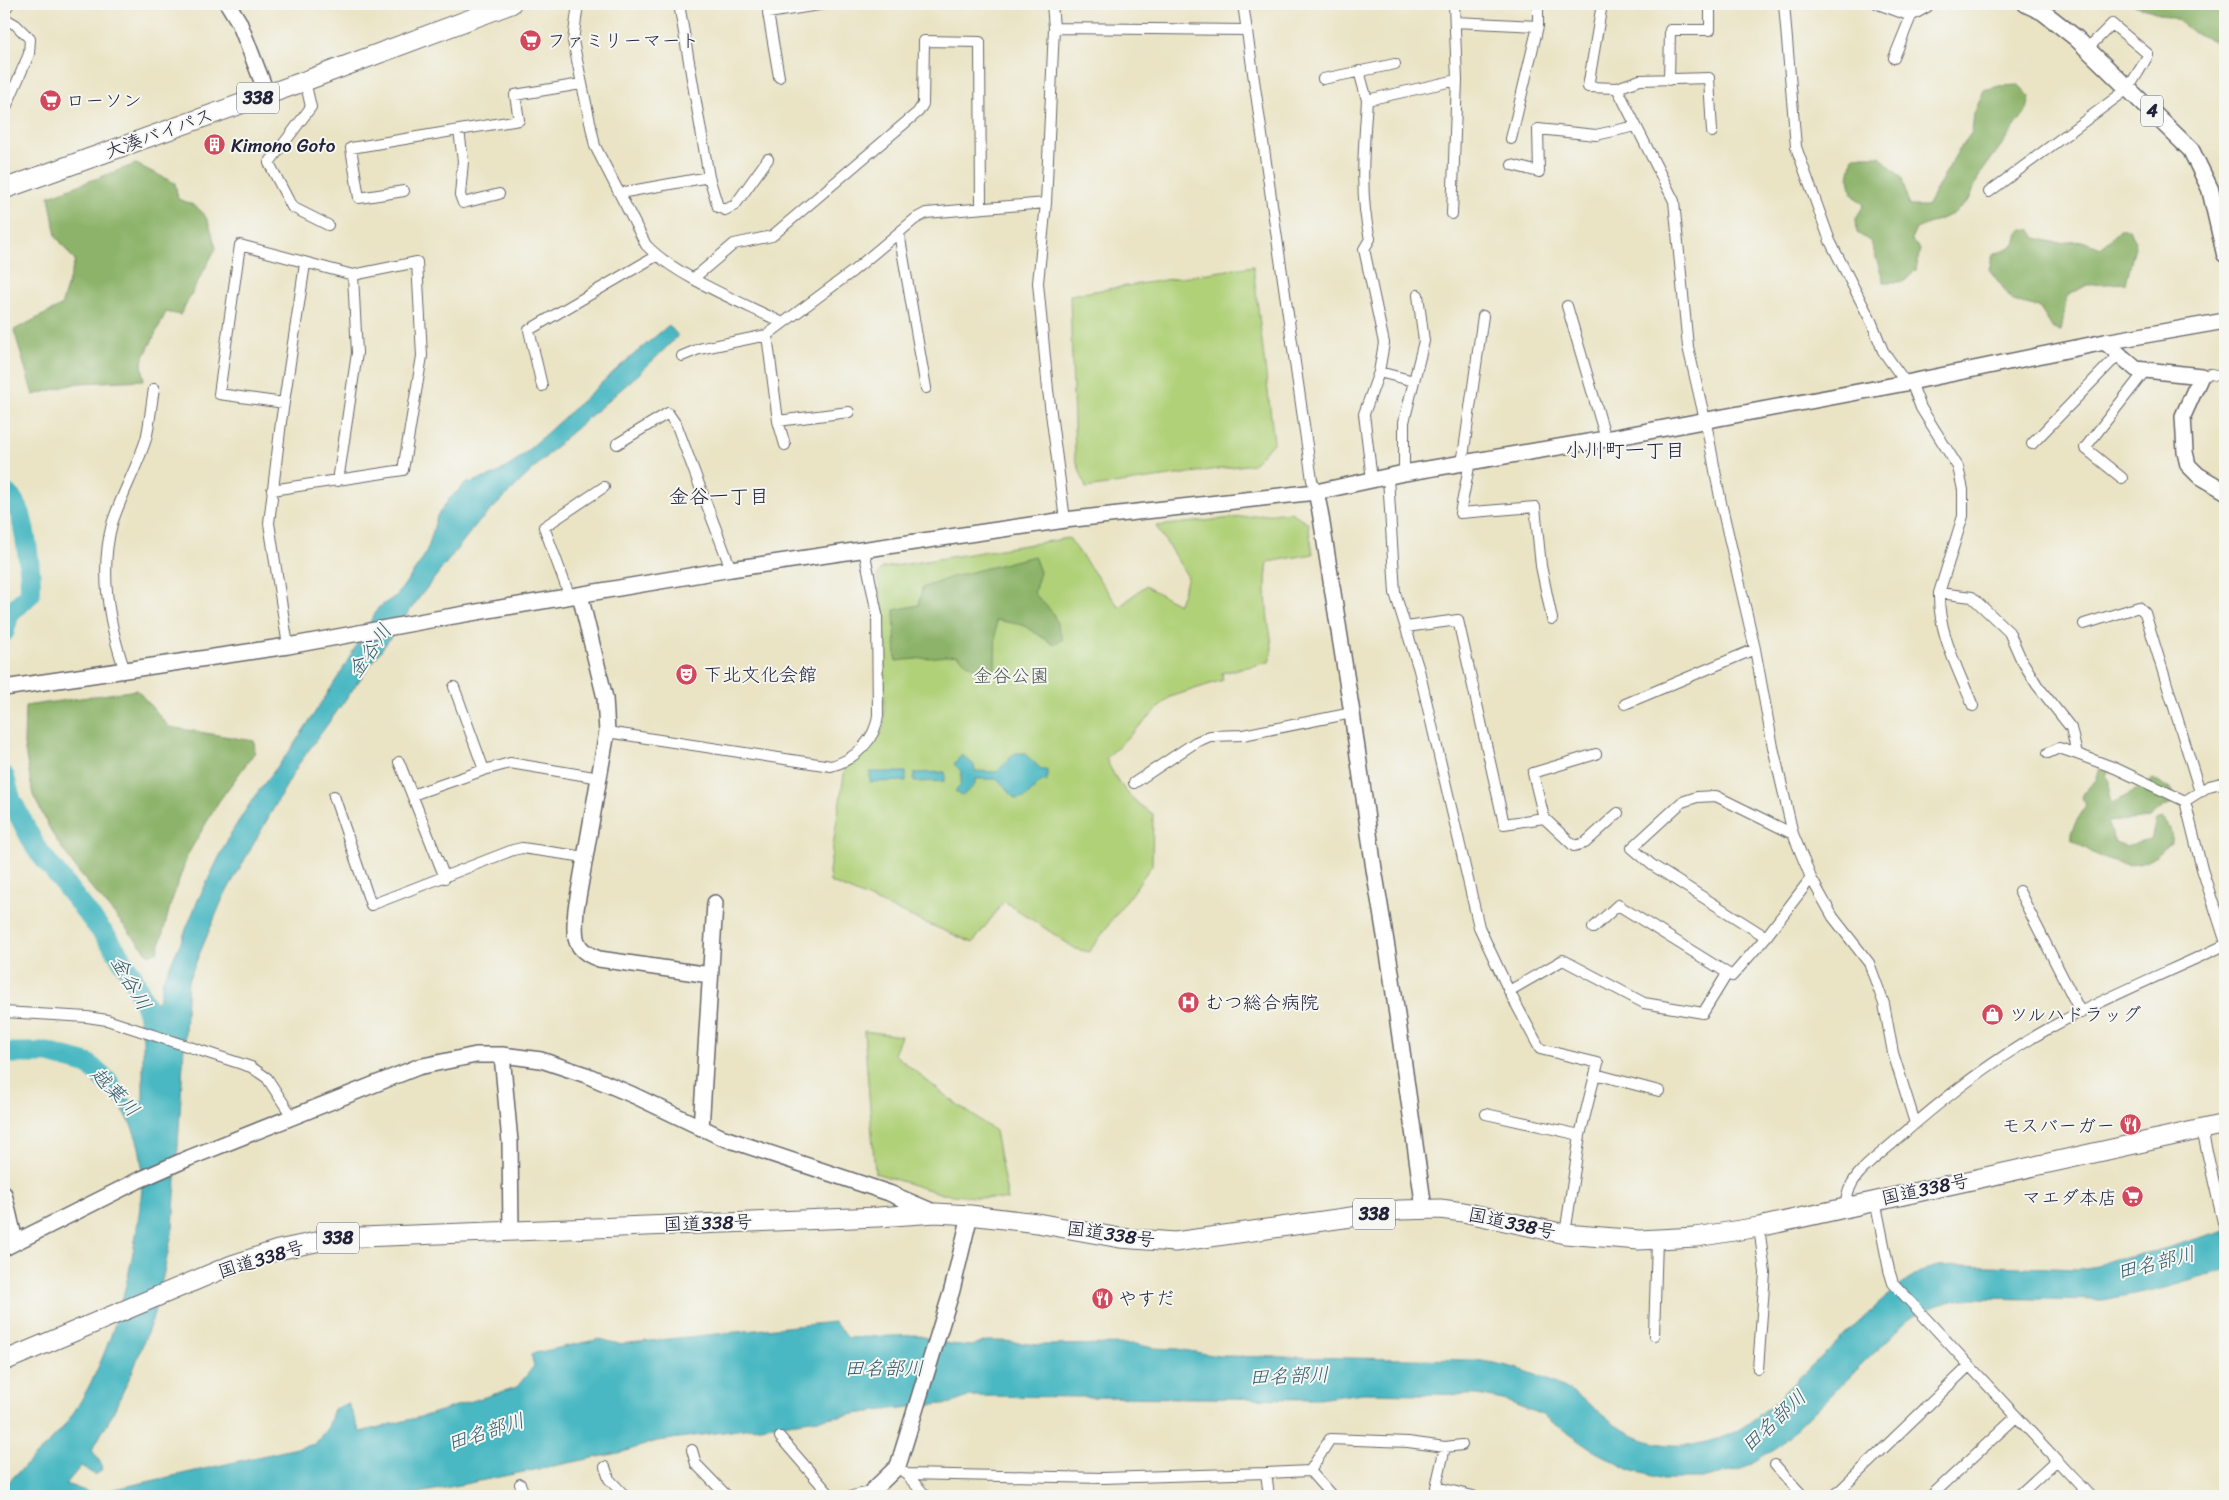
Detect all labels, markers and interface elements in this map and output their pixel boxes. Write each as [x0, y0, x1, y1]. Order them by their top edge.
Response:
place label: ファミリーマート [547, 24, 699, 57]
supermarket icon: ファミリーマート [519, 28, 543, 52]
road number: 338 [237, 82, 279, 114]
place label: ローソン [66, 84, 142, 117]
supermarket icon: ローソン [38, 88, 62, 112]
road number: 4 [2141, 95, 2163, 126]
street label: 大湊バイパス [100, 98, 218, 168]
place label: Kimono Goto [231, 129, 336, 162]
building icon: Kimono Goto [203, 133, 227, 157]
district label: 小川町一丁目 [1565, 433, 1685, 468]
district label: 金谷一丁目 [669, 479, 769, 514]
water label: 金谷川 [338, 616, 402, 686]
place label: 下北文化会館 [703, 658, 817, 691]
park label: 金谷公園 [973, 659, 1049, 692]
theatre icon: 下北文化会館 [675, 662, 699, 686]
water label: 金谷川 [101, 948, 161, 1018]
place label: むつ総合病院 [1205, 986, 1319, 1019]
hospital icon: むつ総合病院 [1177, 990, 1201, 1014]
place label: ツルハドラッグ [2009, 998, 2141, 1031]
shop icon: ツルハドラッグ [1981, 1002, 2005, 1026]
water label: 越葉川 [81, 1058, 148, 1126]
place label: モスバーガー [2001, 1109, 2115, 1142]
restaurant icon: モスバーガー [2119, 1113, 2143, 1137]
street label: 国道338号 [1878, 1164, 1972, 1214]
place label: マエダ本店 [2022, 1181, 2117, 1214]
supermarket icon: マエダ本店 [2121, 1185, 2145, 1209]
road number: 338 [1353, 1198, 1395, 1230]
street label: 国道338号 [1465, 1198, 1559, 1248]
street label: 国道338号 [663, 1205, 753, 1241]
street label: 国道338号 [1064, 1211, 1158, 1257]
road number: 338 [317, 1222, 359, 1254]
street label: 国道338号 [213, 1230, 309, 1288]
water label: 田名部川 [2113, 1236, 2199, 1290]
place label: やすだ [1118, 1282, 1175, 1315]
restaurant icon: やすだ [1090, 1286, 1114, 1310]
water label: 田名部川 [844, 1351, 924, 1386]
water label: 田名部川 [1248, 1357, 1330, 1395]
water label: 田名部川 [1733, 1381, 1815, 1461]
water label: 田名部川 [443, 1403, 529, 1461]

